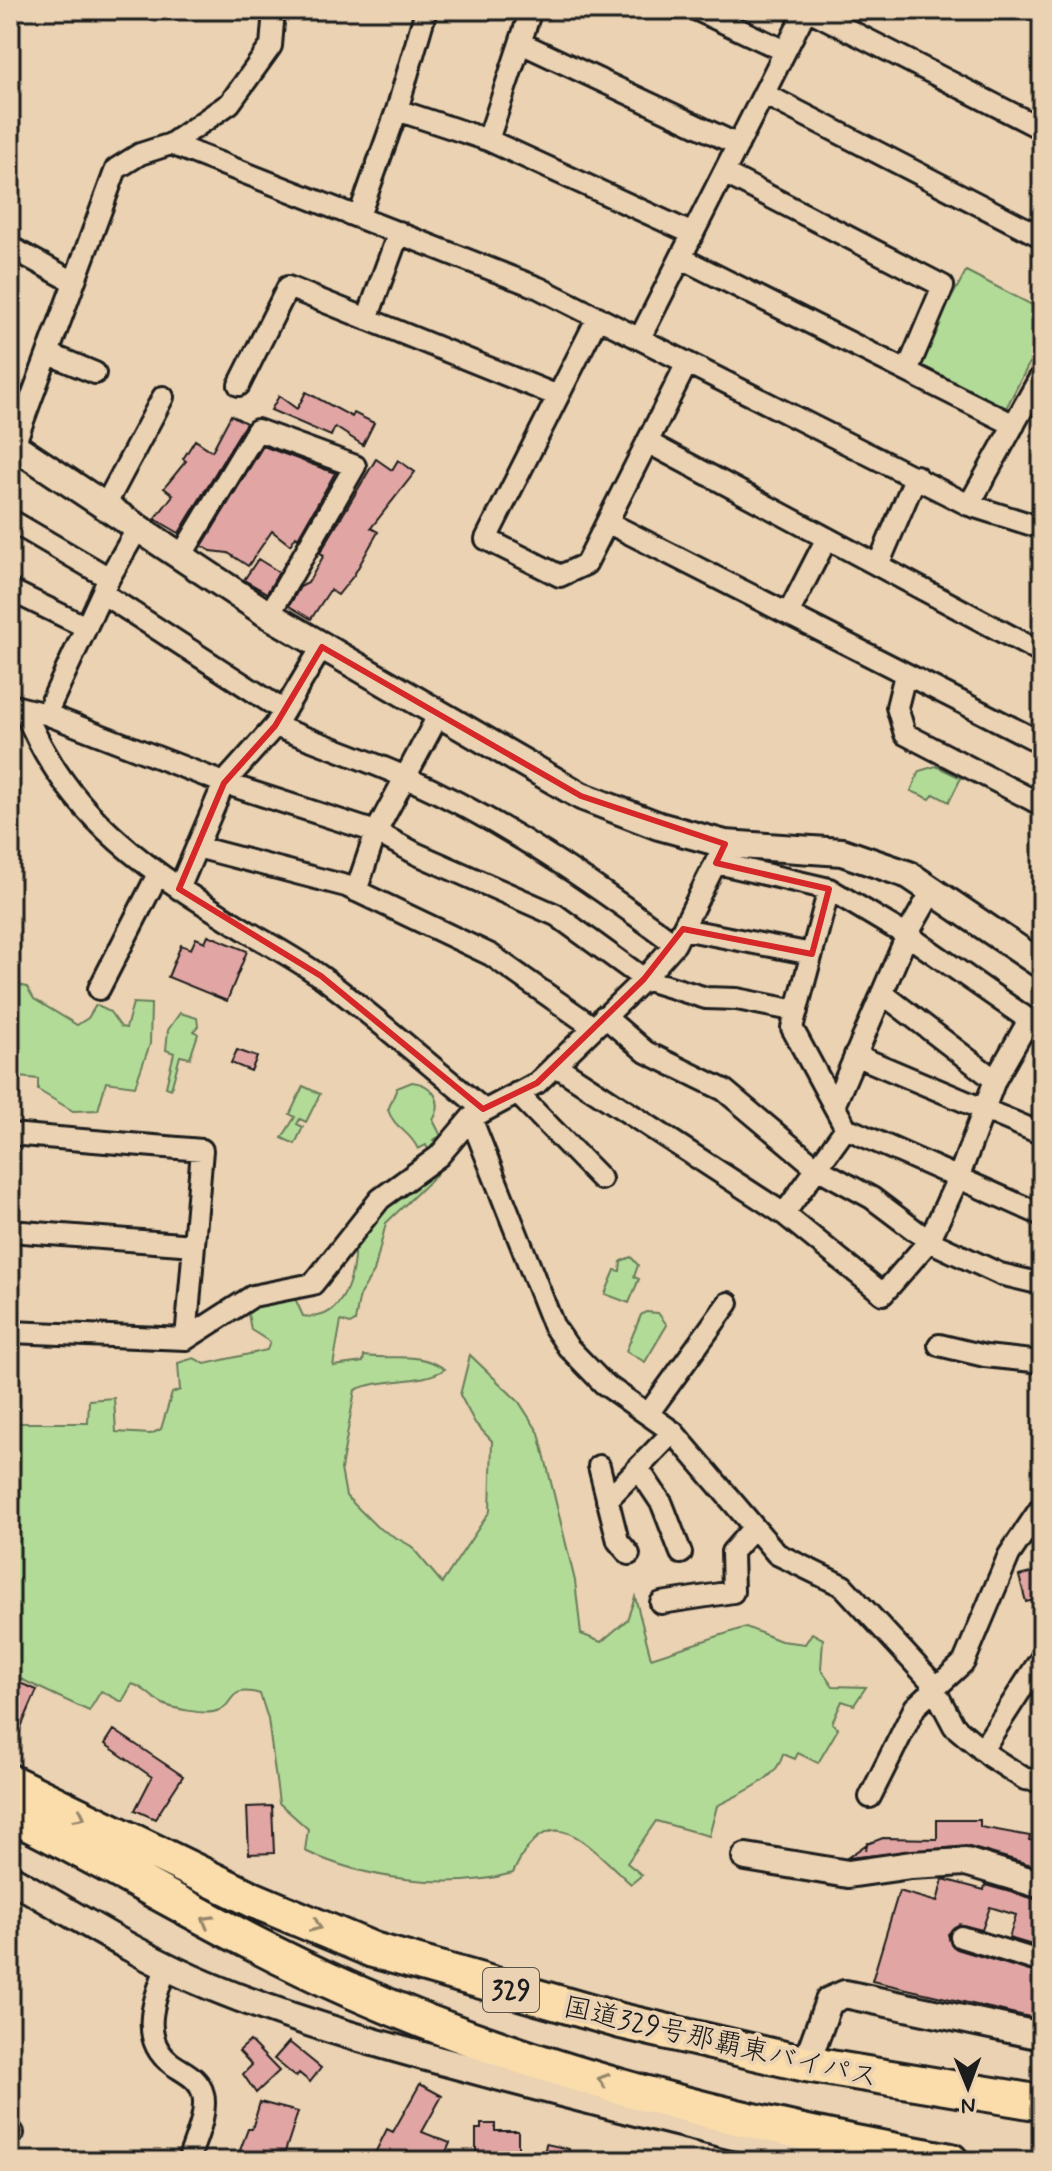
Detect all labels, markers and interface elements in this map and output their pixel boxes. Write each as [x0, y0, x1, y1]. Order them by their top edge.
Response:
one-way arrow [72, 1806, 87, 1822]
one-way arrow [201, 1915, 215, 1931]
one-way arrow [308, 1916, 322, 1933]
road number: 329 [483, 1968, 539, 2012]
street label: 国道329号那覇東バイパス [560, 1989, 881, 2098]
north arrow [928, 2047, 1008, 2127]
one-way arrow [597, 2073, 611, 2089]
text: N [961, 2091, 976, 2119]

